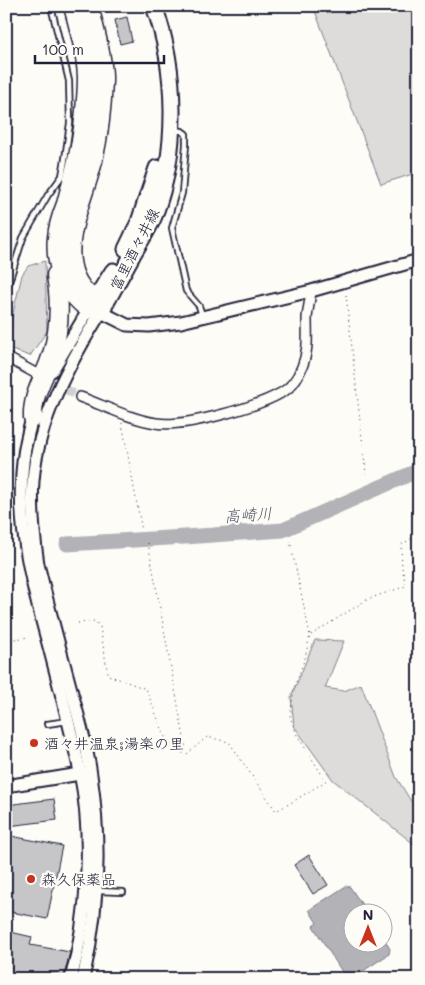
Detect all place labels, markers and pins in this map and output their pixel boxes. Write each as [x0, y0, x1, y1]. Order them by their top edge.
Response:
place label: 酒々井温泉;湯楽の里 [44, 733, 184, 753]
marker: 酒々井温泉;湯楽の里 [28, 737, 40, 749]
place label: 森久保薬品 [41, 869, 116, 889]
marker: 森久保薬品 [25, 873, 37, 885]

